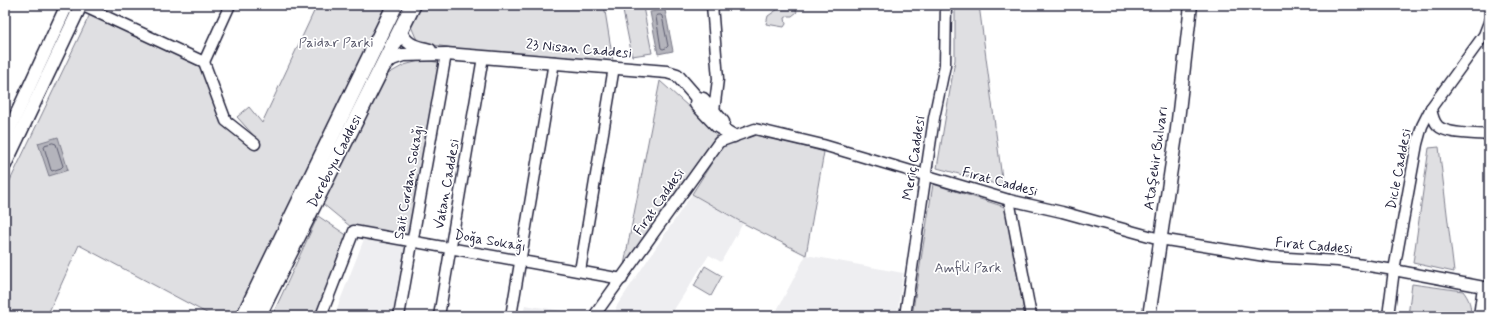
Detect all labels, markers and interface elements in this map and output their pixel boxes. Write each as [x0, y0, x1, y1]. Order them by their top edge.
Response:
park label: Paidar Parki [298, 34, 374, 52]
street label: 23 Nisan Caddesi [525, 35, 633, 63]
street label: Ataşehir Bulvarı [1140, 105, 1172, 211]
street label: Dereboyu Caddesi [304, 111, 366, 211]
street label: Meriç Caddesi [898, 114, 930, 202]
street label: Sait Cordan Sokağı [390, 123, 428, 241]
street label: Dicle Caddesi [1382, 127, 1416, 211]
street label: Vatan Caddesi [430, 138, 464, 230]
street label: Fırat Caddesi [960, 163, 1040, 201]
street label: Fırat Caddesi [629, 165, 689, 239]
street label: Doğa Sokağı [453, 226, 527, 256]
street label: Fırat Caddesi [1275, 234, 1353, 258]
park label: Amfili Park [934, 259, 1002, 277]

